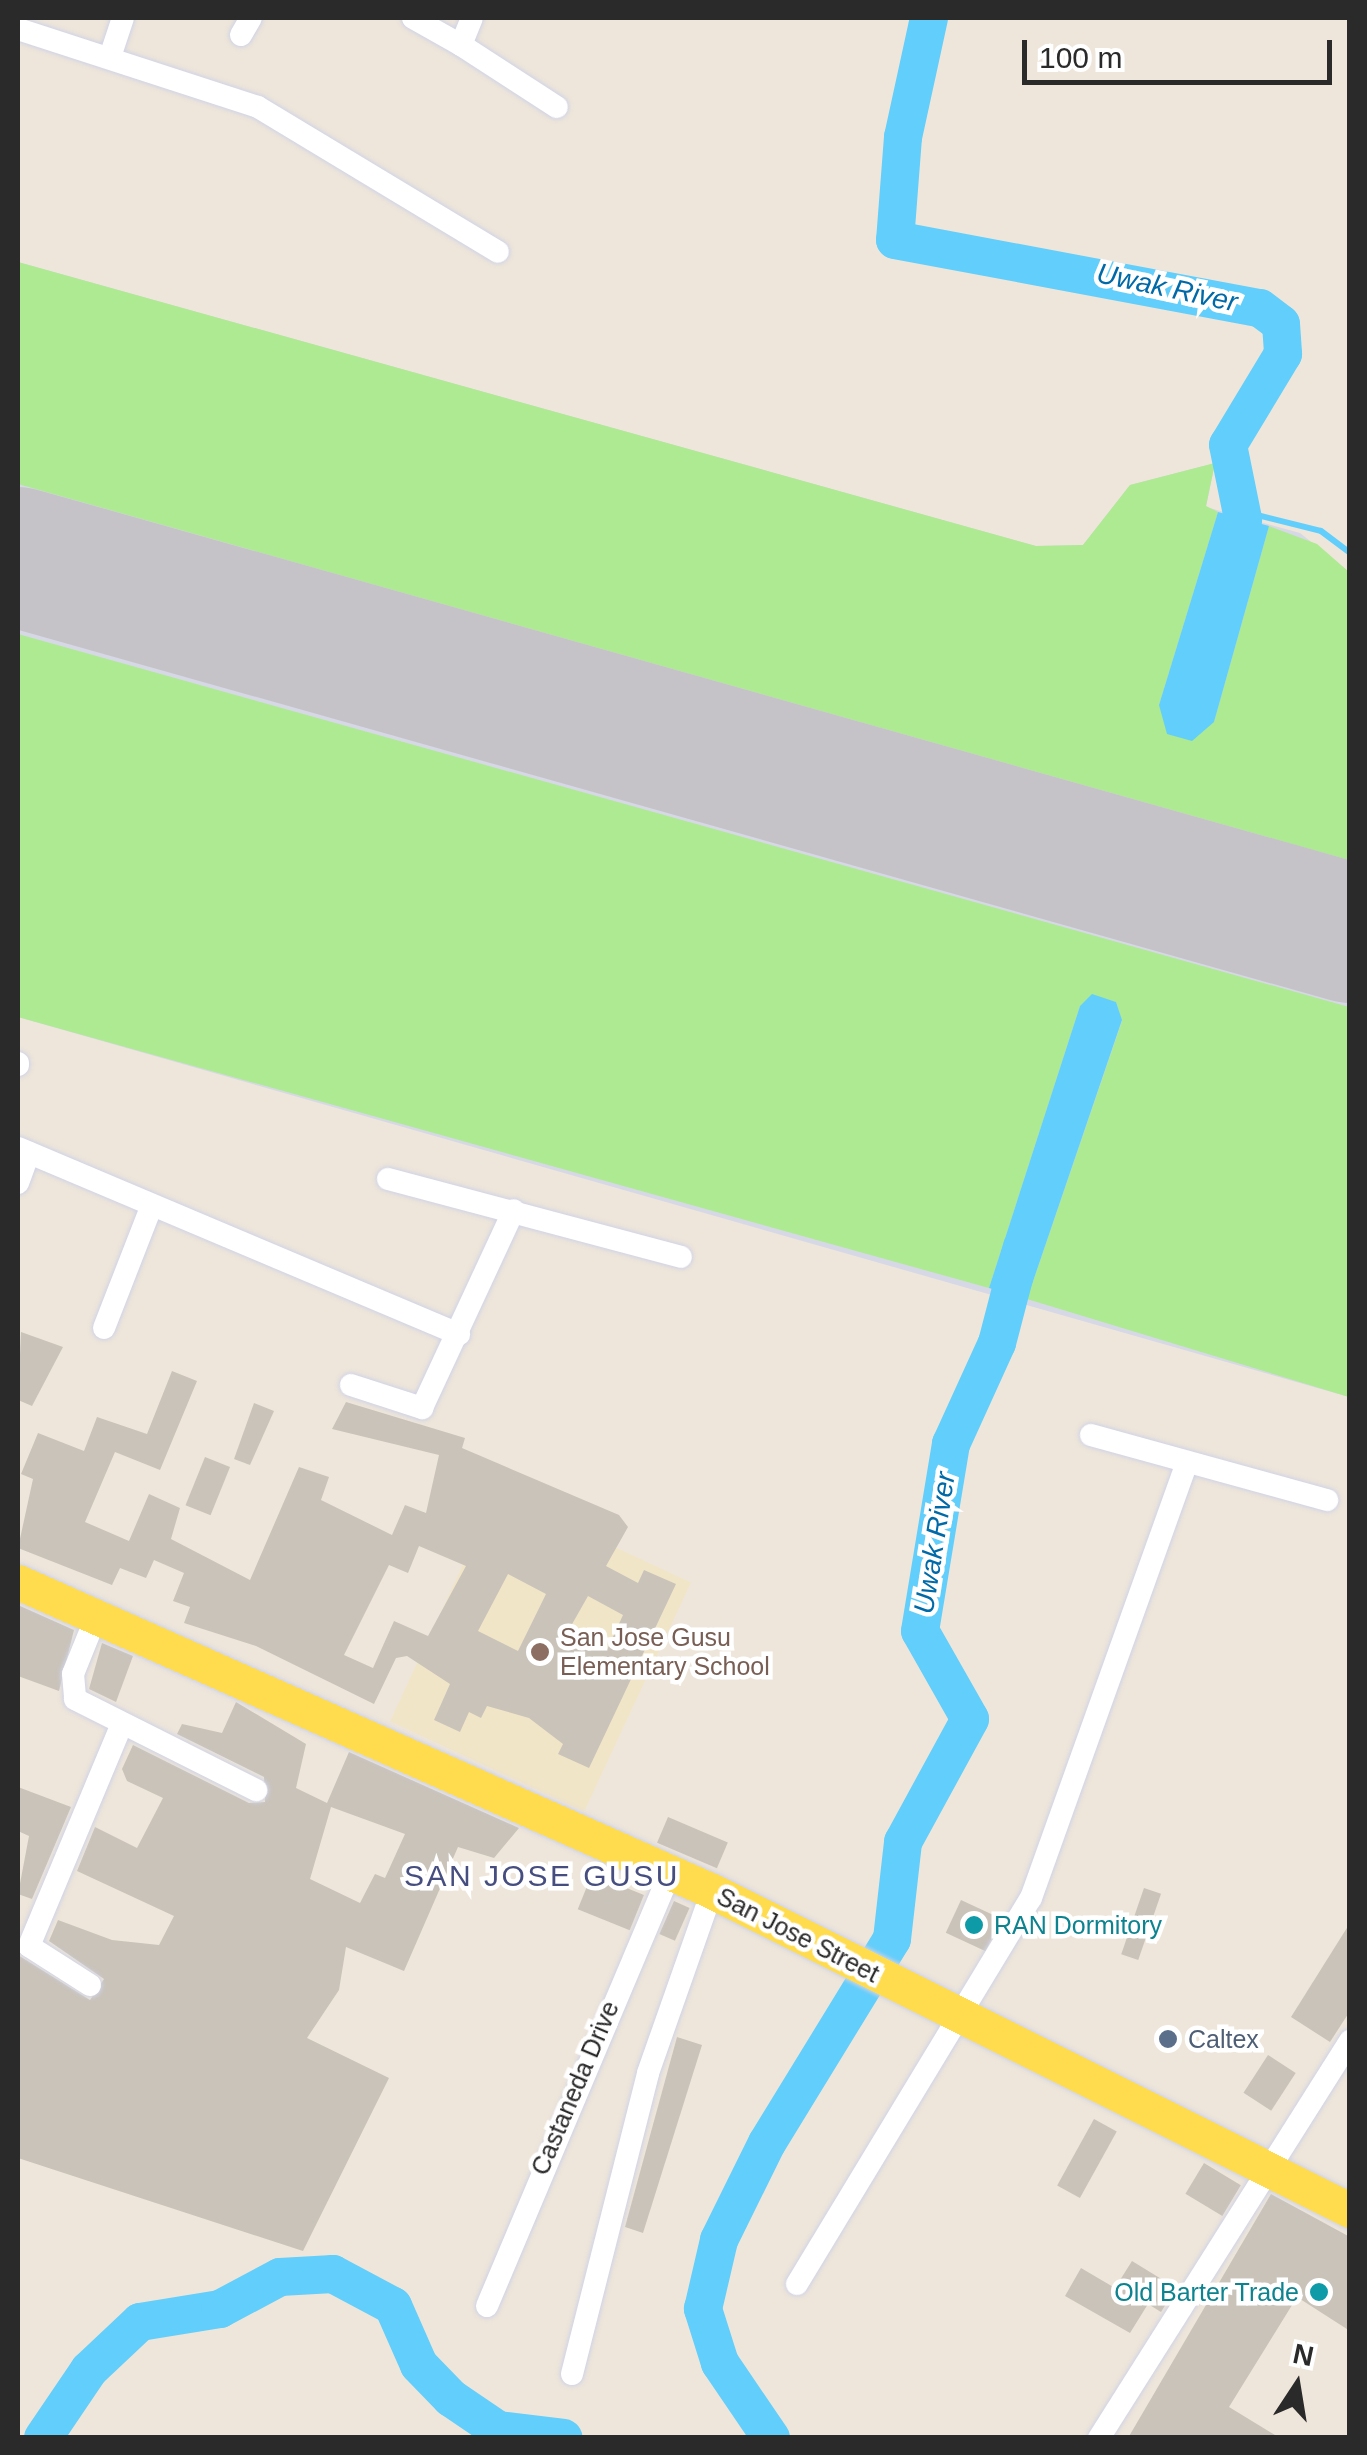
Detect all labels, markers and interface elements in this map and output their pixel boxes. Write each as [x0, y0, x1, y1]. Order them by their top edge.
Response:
scale bar [1027, 20, 1337, 82]
text: 100 m [1039, 41, 1122, 74]
water label: Uwak River [1094, 257, 1240, 319]
water label: Uwak River [907, 1470, 963, 1616]
place label: San Jose Gusu Elementary School [560, 1623, 770, 1682]
marker: San Jose Gusu Elementary School [529, 1641, 551, 1663]
district label: SAN JOSE GUSU [404, 1858, 680, 1894]
street label: San Jose Street [712, 1881, 884, 1989]
place label: RAN Dormitory [994, 1910, 1162, 1940]
marker: RAN Dormitory [963, 1914, 985, 1936]
street label: Castaneda Drive [525, 1996, 625, 2180]
place label: Caltex [1188, 2024, 1259, 2054]
marker: Caltex [1157, 2028, 1179, 2050]
place label: Old Barter Trade [1114, 2277, 1299, 2307]
marker: Old Barter Trade [1308, 2281, 1330, 2303]
north arrow [1247, 2335, 1347, 2435]
text: N [1290, 2338, 1316, 2372]

